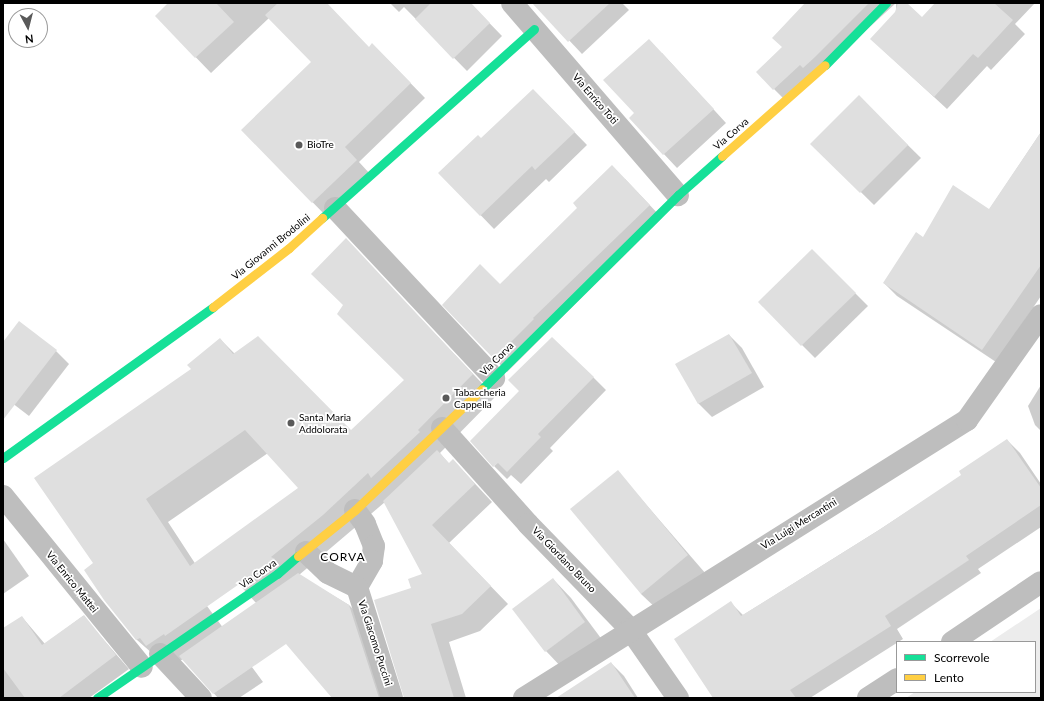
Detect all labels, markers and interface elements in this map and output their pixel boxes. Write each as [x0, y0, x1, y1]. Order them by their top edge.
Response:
north arrow [8, 8, 48, 48]
text: N [24, 32, 34, 46]
street label: Via Enrico Toti [570, 71, 620, 127]
street label: Via Corva [711, 115, 751, 153]
place label: BioTre [307, 139, 334, 151]
marker: BioTre [294, 140, 304, 150]
street label: Via Giovanni Brodolini [229, 212, 313, 282]
street label: Via Corva [478, 340, 516, 378]
place label: Tabaccheria Cappella [454, 386, 506, 410]
marker: Tabaccheria Cappella [441, 393, 451, 403]
place label: Santa Maria Addolorata [299, 411, 351, 434]
marker: Santa Maria Addolorata [286, 418, 296, 428]
street label: Via Luigi Mercantini [759, 496, 839, 552]
street label: Via Giordano Bruno [530, 525, 598, 595]
street label: Via Enrico Mattei [44, 549, 100, 615]
district label: CORVA [320, 550, 366, 564]
street label: Via Corva [237, 557, 279, 591]
street label: Via Giacomo Puccini [355, 599, 395, 687]
legend [896, 641, 1036, 693]
text: Scorrevole [934, 650, 990, 665]
text: Lento [934, 670, 964, 685]

